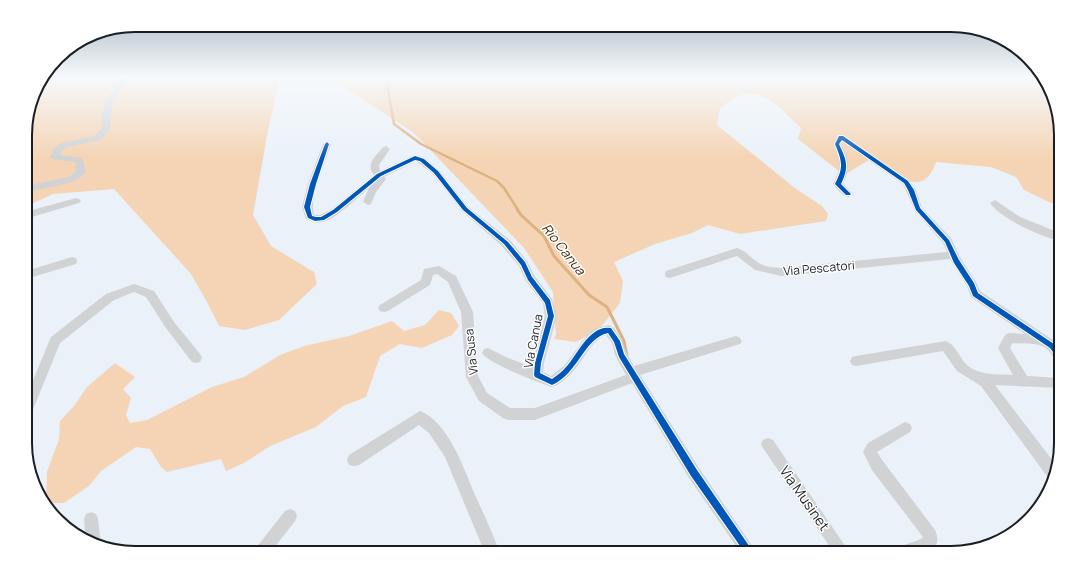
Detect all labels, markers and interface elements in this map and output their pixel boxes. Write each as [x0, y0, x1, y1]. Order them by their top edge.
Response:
water label: Rio Canua [538, 220, 590, 279]
street label: Via Pescatori [783, 256, 855, 280]
street label: Via Canua [519, 312, 547, 370]
street label: Via Susa [460, 328, 482, 376]
street label: Via Musinet [776, 462, 834, 534]

